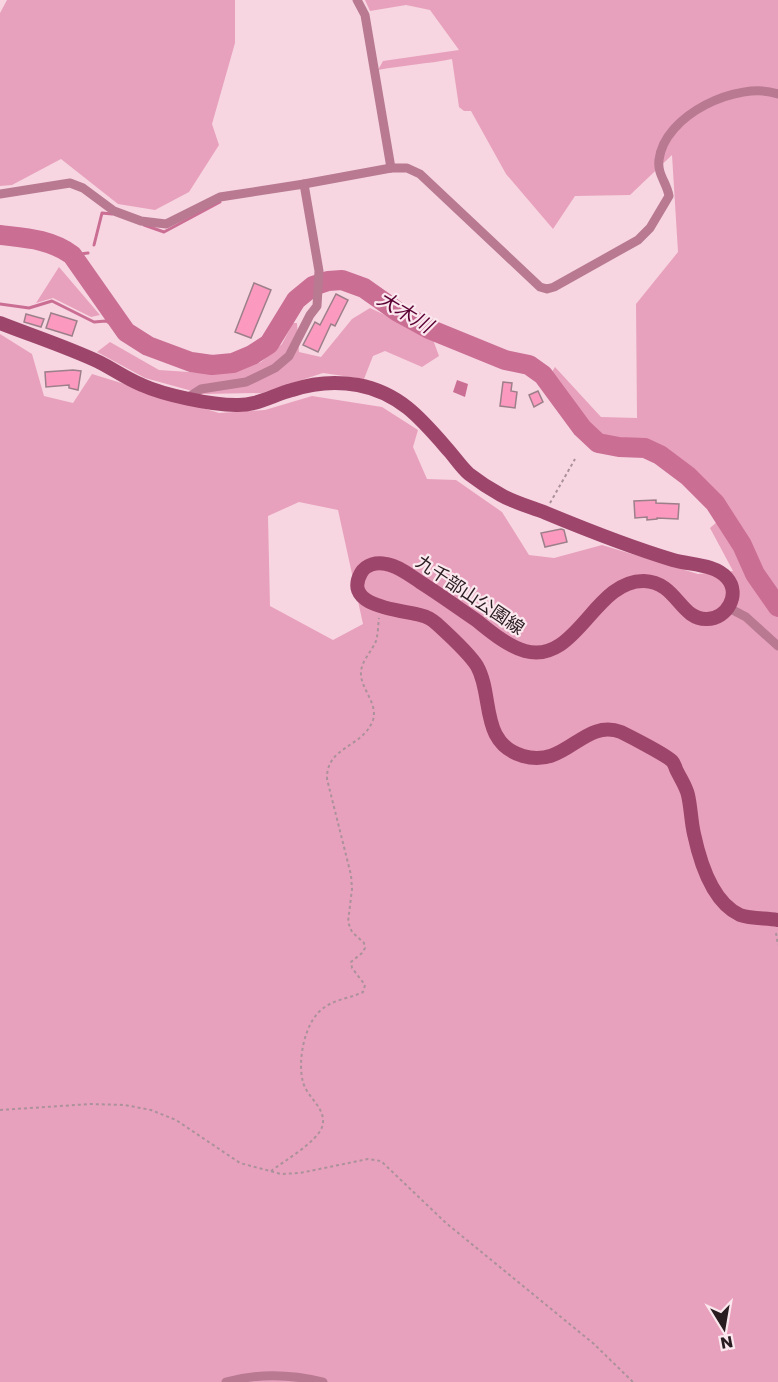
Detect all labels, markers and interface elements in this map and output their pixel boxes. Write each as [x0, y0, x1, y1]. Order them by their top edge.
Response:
water label: 大木川 [372, 285, 440, 340]
street label: 九千部山公園線 [411, 549, 529, 640]
north arrow [694, 1298, 754, 1358]
text: N [719, 1330, 735, 1355]

